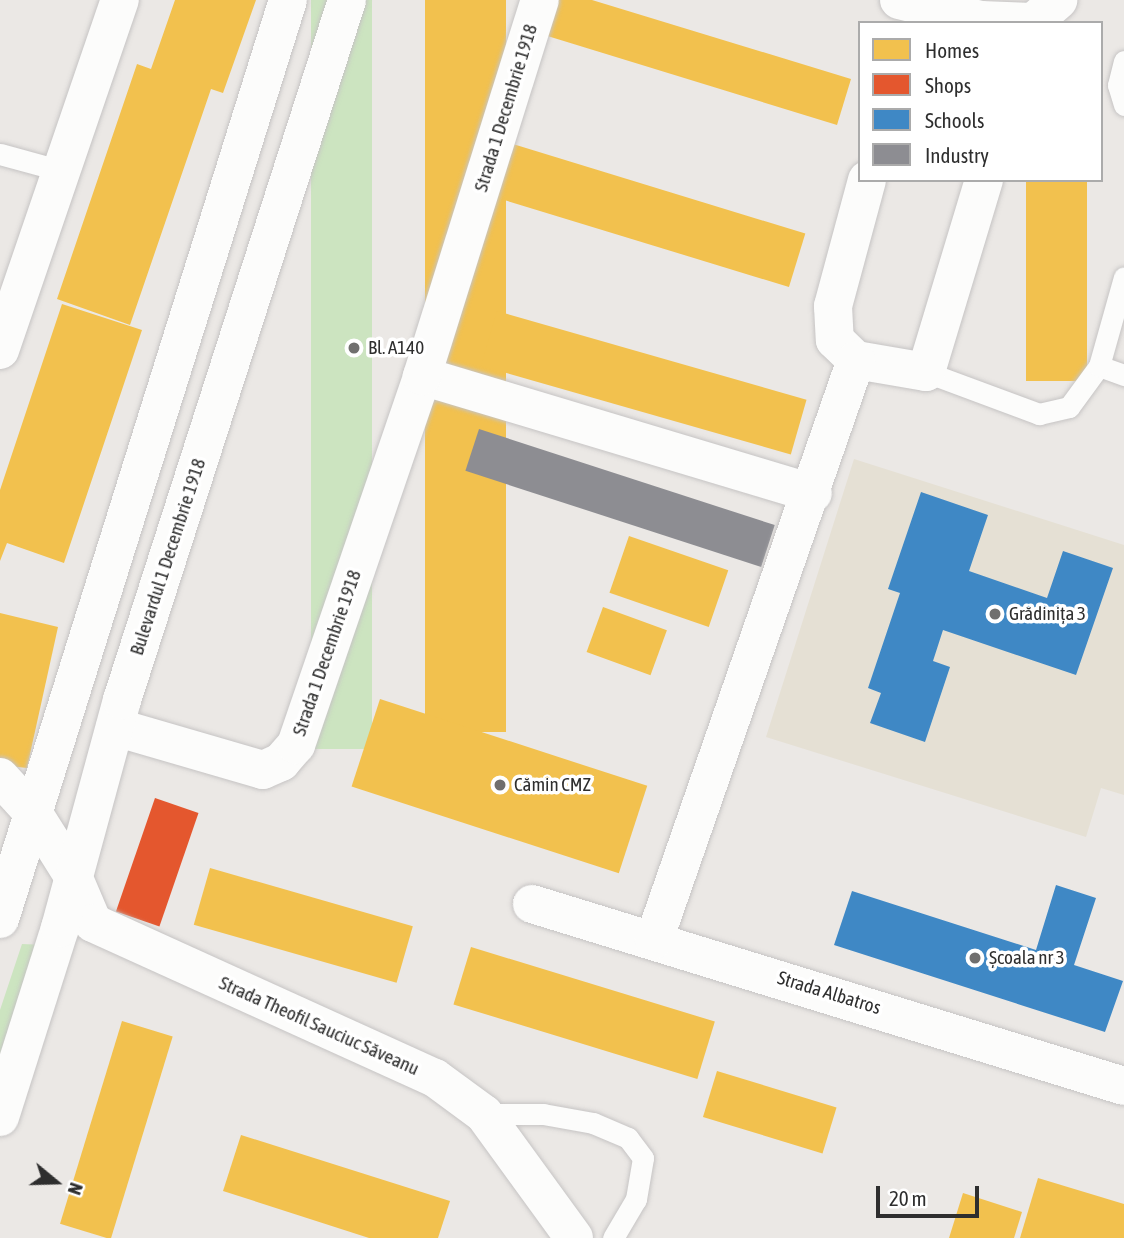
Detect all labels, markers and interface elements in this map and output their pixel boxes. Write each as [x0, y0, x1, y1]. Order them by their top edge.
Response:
legend [858, 21, 1103, 182]
street label: Strada 1 Decembrie 1918 [470, 22, 542, 194]
text: Homes [925, 38, 979, 62]
text: Shops [925, 73, 971, 97]
text: Schools [925, 108, 985, 132]
text: Industry [925, 143, 989, 167]
place label: Bl. A140 [368, 337, 424, 359]
marker: Bl. A140 [346, 340, 362, 356]
street label: Bulevardul 1 Decembrie 1918 [125, 456, 211, 658]
street label: Strada 1 Decembrie 1918 [288, 567, 366, 739]
place label: Grădinița 3 [1009, 603, 1086, 625]
marker: Grădinița 3 [987, 606, 1003, 622]
place label: Cămin CMZ [514, 774, 591, 796]
marker: Cămin CMZ [492, 777, 508, 793]
place label: Școala nr 3 [989, 947, 1065, 969]
marker: Școala nr 3 [967, 950, 983, 966]
street label: Strada Albatros [775, 966, 883, 1020]
street label: Strada Theofil Sauciuc Săveanu [216, 972, 422, 1080]
north arrow [21, 1147, 91, 1217]
scale bar [879, 1172, 982, 1216]
text: N [64, 1180, 88, 1198]
text: 20 m [889, 1186, 927, 1210]

